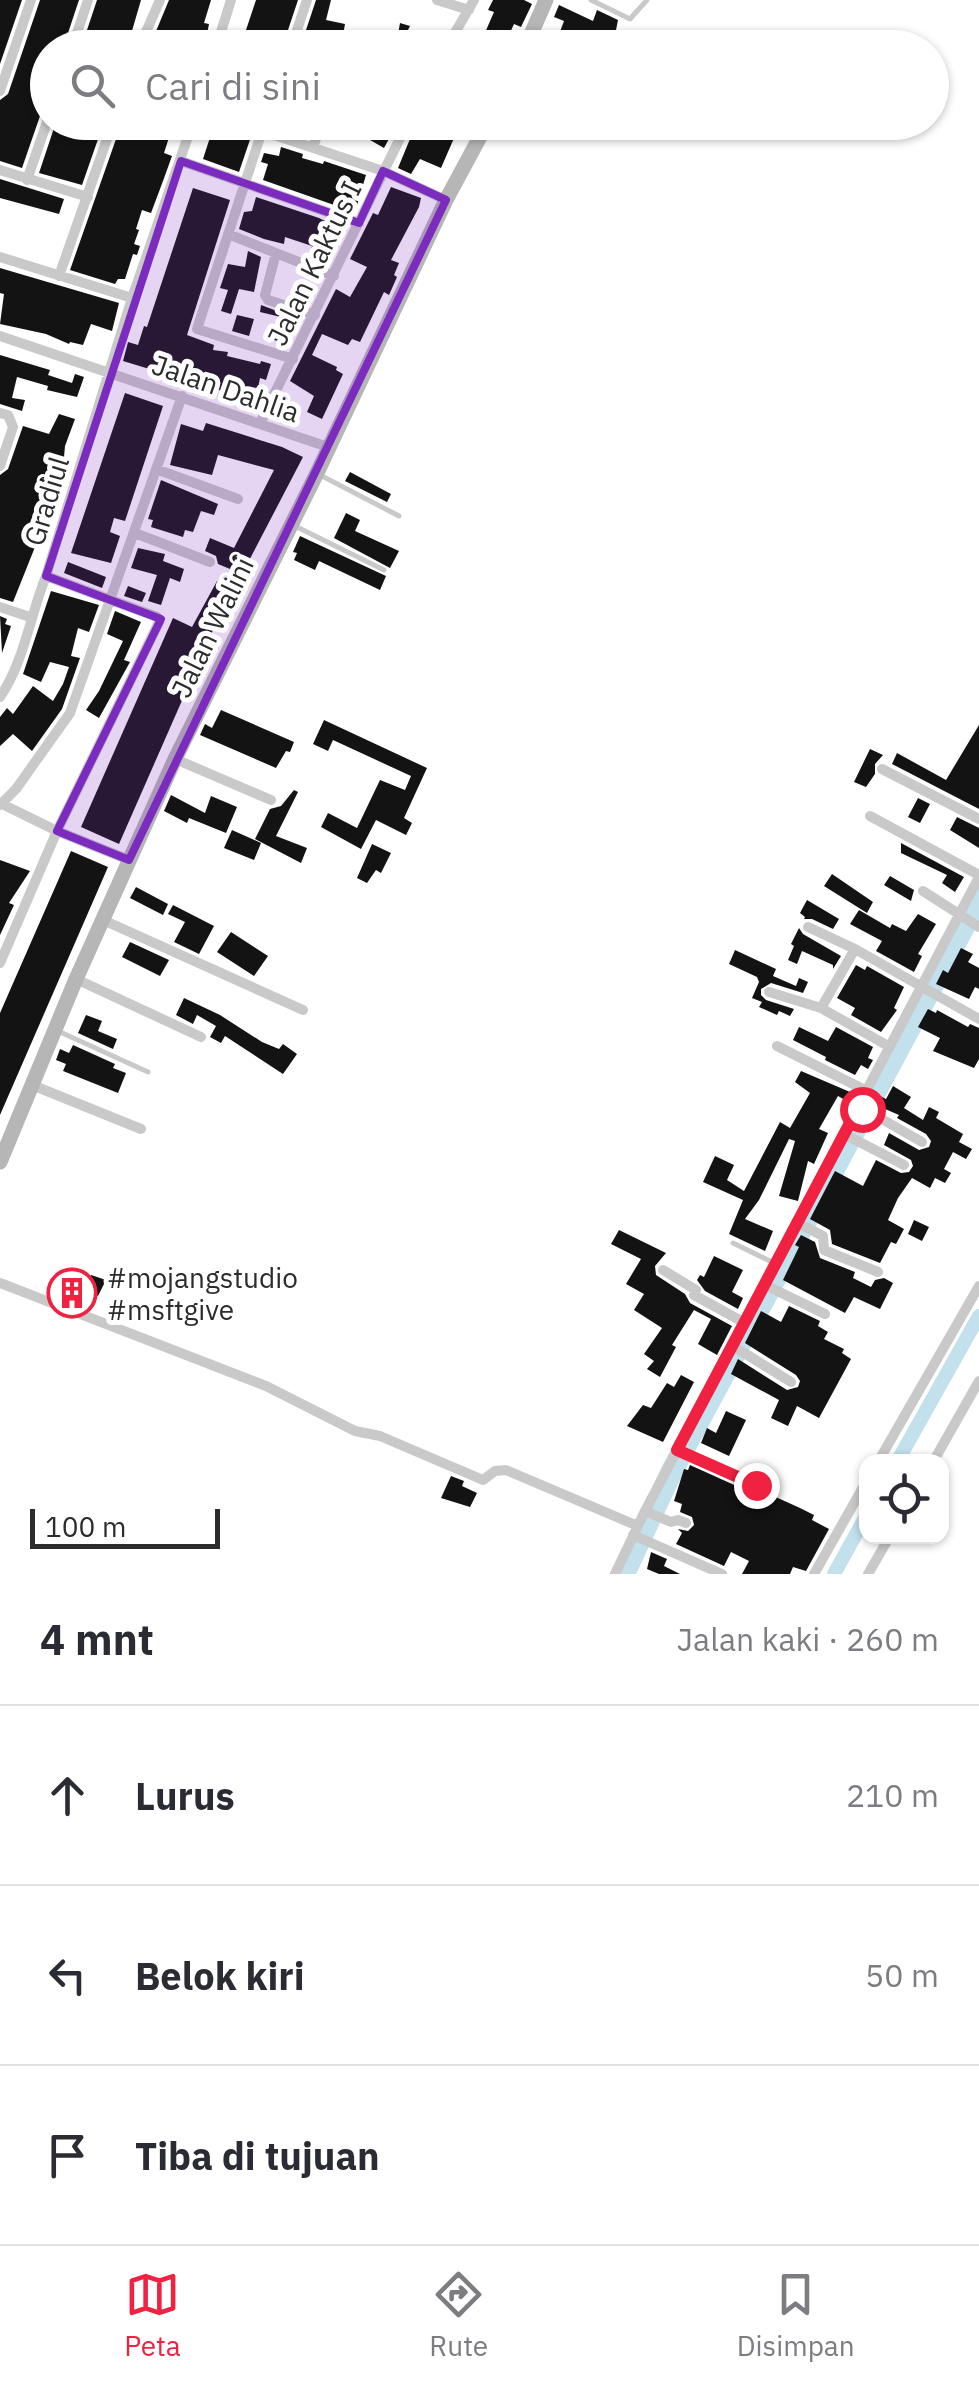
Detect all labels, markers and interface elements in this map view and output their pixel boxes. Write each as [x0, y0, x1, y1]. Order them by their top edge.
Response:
search box [30, 30, 949, 140]
icon: search [65, 58, 120, 113]
text: Cari di sini [145, 61, 321, 110]
street label: Jalan Kaktus I [258, 175, 370, 351]
street label: Jalan Dahlia [147, 346, 305, 430]
street label: Gradiul [15, 452, 77, 550]
street label: Jalan Walini [162, 551, 262, 703]
route start [840, 1087, 886, 1133]
place label: #mojangstudio #msftgive [107, 1259, 298, 1328]
building icon: #mojangstudio #msftgive [46, 1267, 98, 1319]
map controls [859, 1454, 949, 1544]
button: locate [859, 1454, 949, 1544]
route end [734, 1463, 780, 1509]
scale bar [30, 1504, 220, 1548]
text: 100 m [45, 1508, 126, 1545]
text: 4 mnt [40, 1612, 154, 1667]
text: Jalan kaki · 260 m [677, 1618, 939, 1660]
icon: ahead [40, 1768, 95, 1823]
text: Lurus [135, 1771, 235, 1820]
text: 210 m [846, 1774, 939, 1816]
icon: left [40, 1948, 95, 2003]
text: Belok kiri [135, 1951, 305, 2000]
text: 50 m [865, 1954, 939, 1996]
icon: arrive [40, 2128, 95, 2183]
text: Tiba di tujuan [135, 2131, 380, 2180]
tab: Peta [124, 2267, 181, 2364]
tab: Rute [429, 2267, 488, 2364]
tab: Disimpan [737, 2267, 855, 2364]

